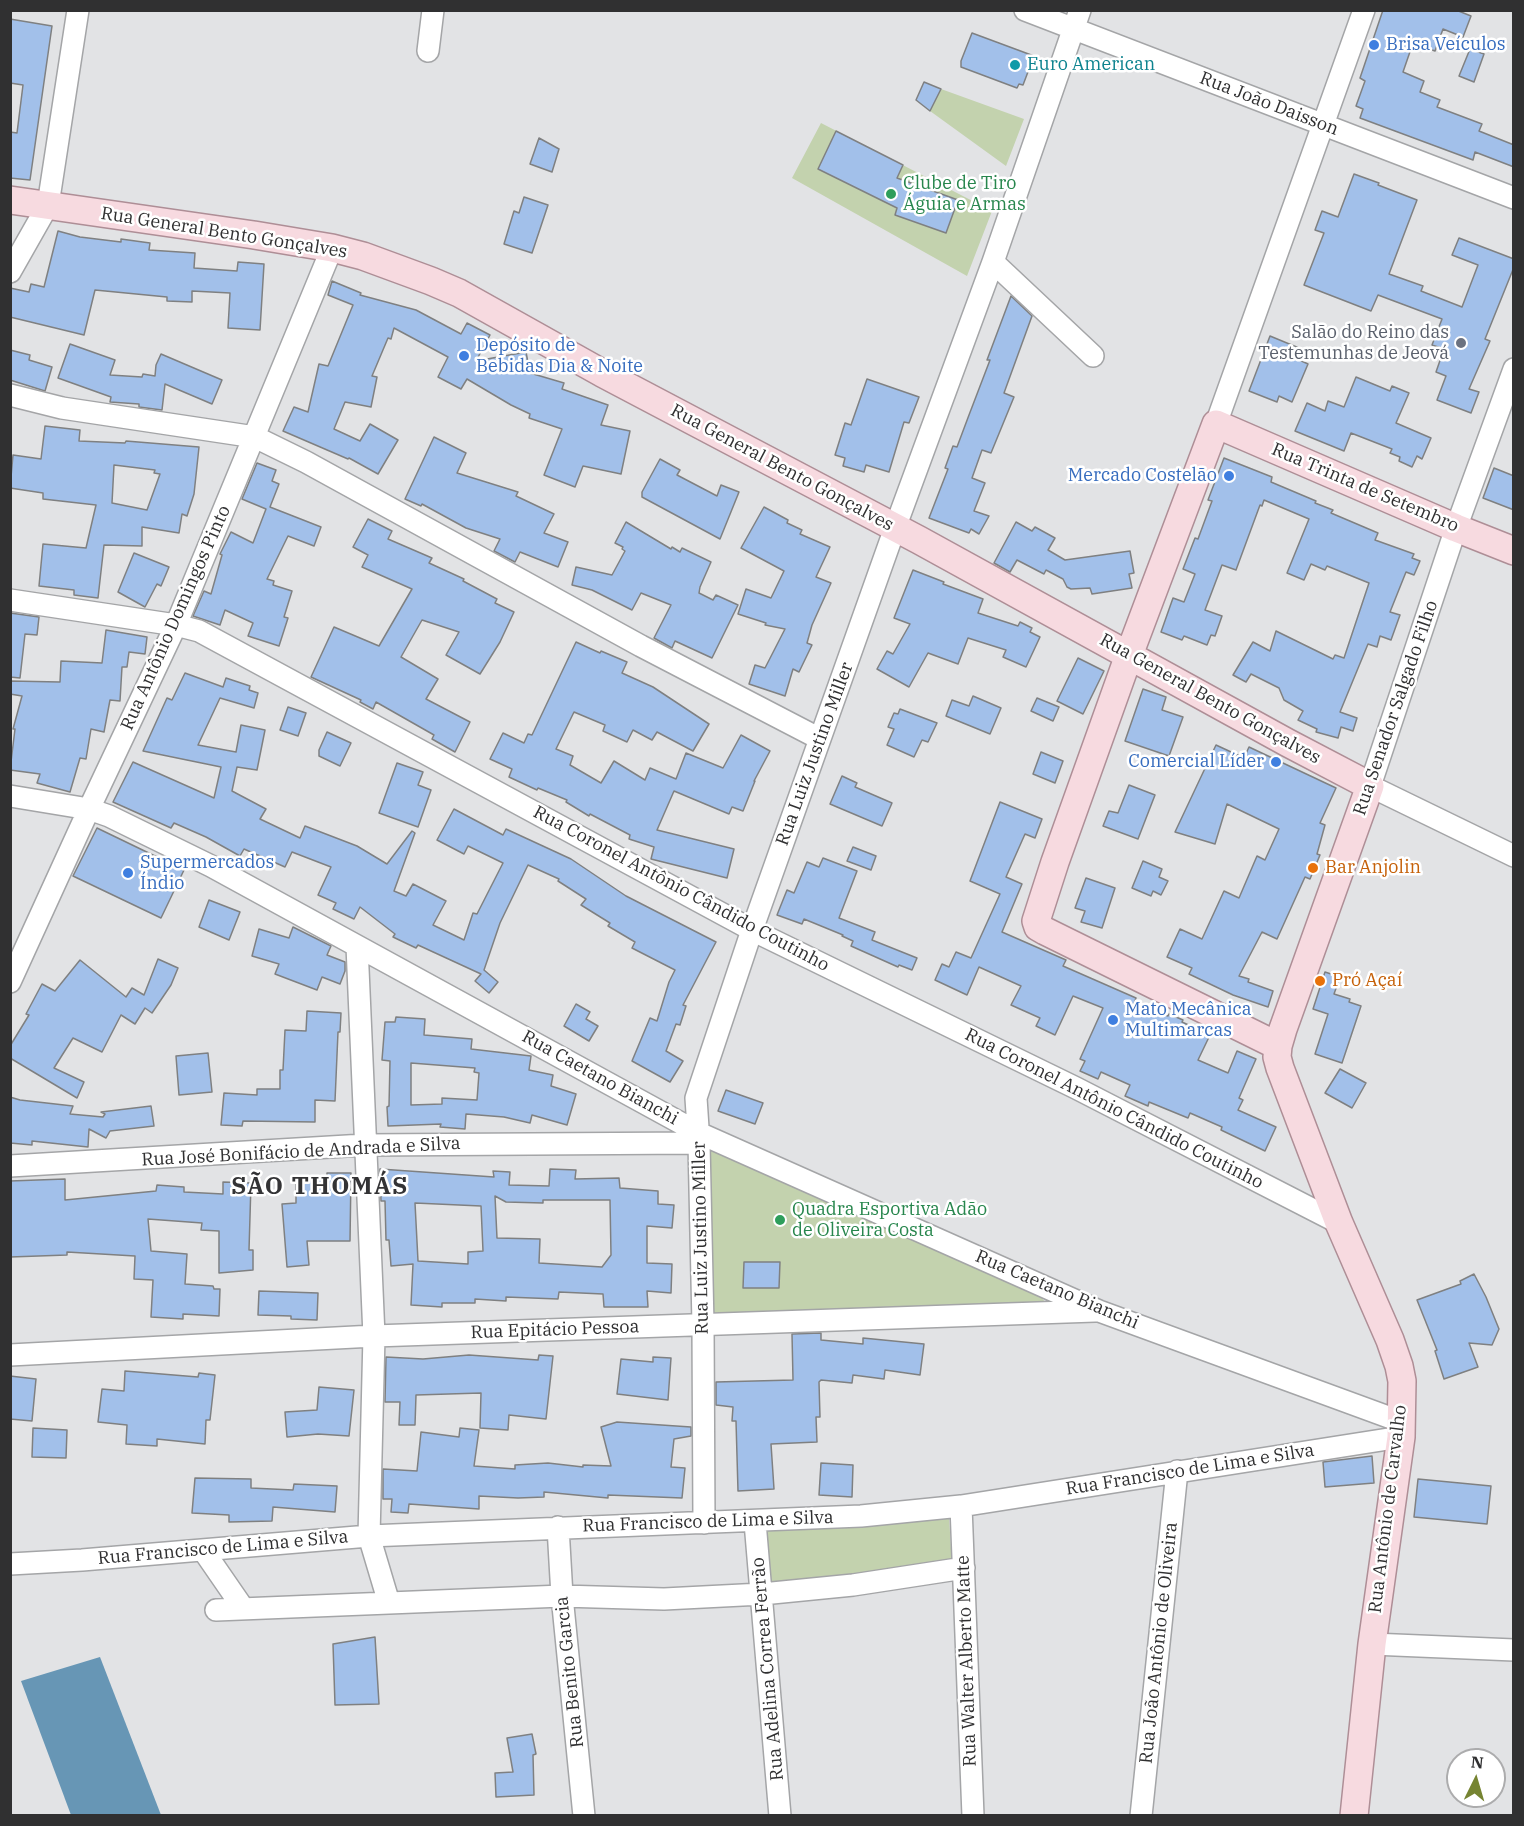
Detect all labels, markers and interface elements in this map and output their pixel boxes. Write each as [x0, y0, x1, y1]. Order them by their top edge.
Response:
place label: Brisa Veículos [1386, 34, 1506, 56]
marker: Brisa Veículos [1367, 38, 1381, 52]
place label: Euro American [1027, 54, 1155, 76]
marker: Euro American [1008, 58, 1022, 72]
street label: Rua João Daisson [1197, 68, 1341, 140]
place label: Clube de Tiro Águia e Armas [903, 173, 1026, 216]
marker: Clube de Tiro Águia e Armas [884, 187, 898, 201]
street label: Rua General Bento Gonçalves [99, 203, 349, 263]
place label: Salão do Reino das Testemunhas de Jeová [1258, 322, 1449, 364]
place label: Depósito de Bebidas Dia & Noite [476, 335, 643, 378]
marker: Salão do Reino das Testemunhas de Jeová [1454, 336, 1468, 350]
marker: Depósito de Bebidas Dia & Noite [457, 349, 471, 363]
street label: Rua General Bento Gonçalves [667, 400, 897, 536]
street label: Rua Trinta de Setembro [1268, 439, 1462, 537]
place label: Mercado Costelão [1068, 465, 1217, 487]
marker: Mercado Costelão [1222, 469, 1236, 483]
street label: Rua Antônio Domingos Pinto [117, 502, 235, 734]
street label: Rua Senador Salgado Filho [1349, 598, 1443, 818]
street label: Rua General Bento Gonçalves [1096, 629, 1324, 769]
street label: Rua Luiz Justino Miller [772, 659, 858, 849]
place label: Comercial Líder [1128, 751, 1264, 773]
marker: Comercial Líder [1269, 755, 1283, 769]
street label: Rua Coronel Antônio Cândido Coutinho [529, 802, 833, 976]
place label: Supermercados Índio [140, 852, 274, 894]
place label: Bar Anjolin [1325, 857, 1421, 879]
marker: Bar Anjolin [1306, 861, 1320, 875]
marker: Supermercados Índio [121, 866, 135, 880]
place label: Pró Açaí [1332, 970, 1402, 992]
marker: Pró Açaí [1313, 974, 1327, 988]
place label: Mato Mecânica Multimarcas [1125, 999, 1252, 1042]
marker: Mato Mecânica Multimarcas [1106, 1013, 1120, 1027]
street label: Rua Coronel Antônio Cândido Coutinho [961, 1024, 1267, 1194]
street label: Rua Caetano Bianchi [518, 1026, 682, 1130]
street label: Rua José Bonifácio de Andrada e Silva [141, 1133, 461, 1171]
street label: Rua Luiz Justino Miller [689, 1141, 713, 1335]
district label: SÃO THOMÁS [231, 1173, 409, 1201]
place label: Quadra Esportiva Adão de Oliveira Costa [792, 1199, 987, 1242]
marker: Quadra Esportiva Adão de Oliveira Costa [773, 1213, 787, 1227]
street label: Rua Caetano Bianchi [972, 1246, 1142, 1334]
street label: Rua Epitácio Pessoa [470, 1316, 640, 1344]
street label: Rua Antônio de Carvalho [1365, 1404, 1411, 1614]
street label: Rua Francisco de Lima e Silva [1064, 1440, 1316, 1500]
street label: Rua Francisco de Lima e Silva [582, 1507, 834, 1537]
street label: Rua João Antônio de Oliveira [1136, 1521, 1182, 1765]
street label: Rua Francisco de Lima e Silva [97, 1526, 349, 1570]
street label: Rua Walter Alberto Matte [953, 1555, 981, 1767]
street label: Rua Adelina Correa Ferrão [747, 1556, 789, 1782]
street label: Rua Benito Garcia [551, 1595, 589, 1749]
north arrow [1446, 1748, 1506, 1808]
text: N [1470, 1752, 1485, 1773]

